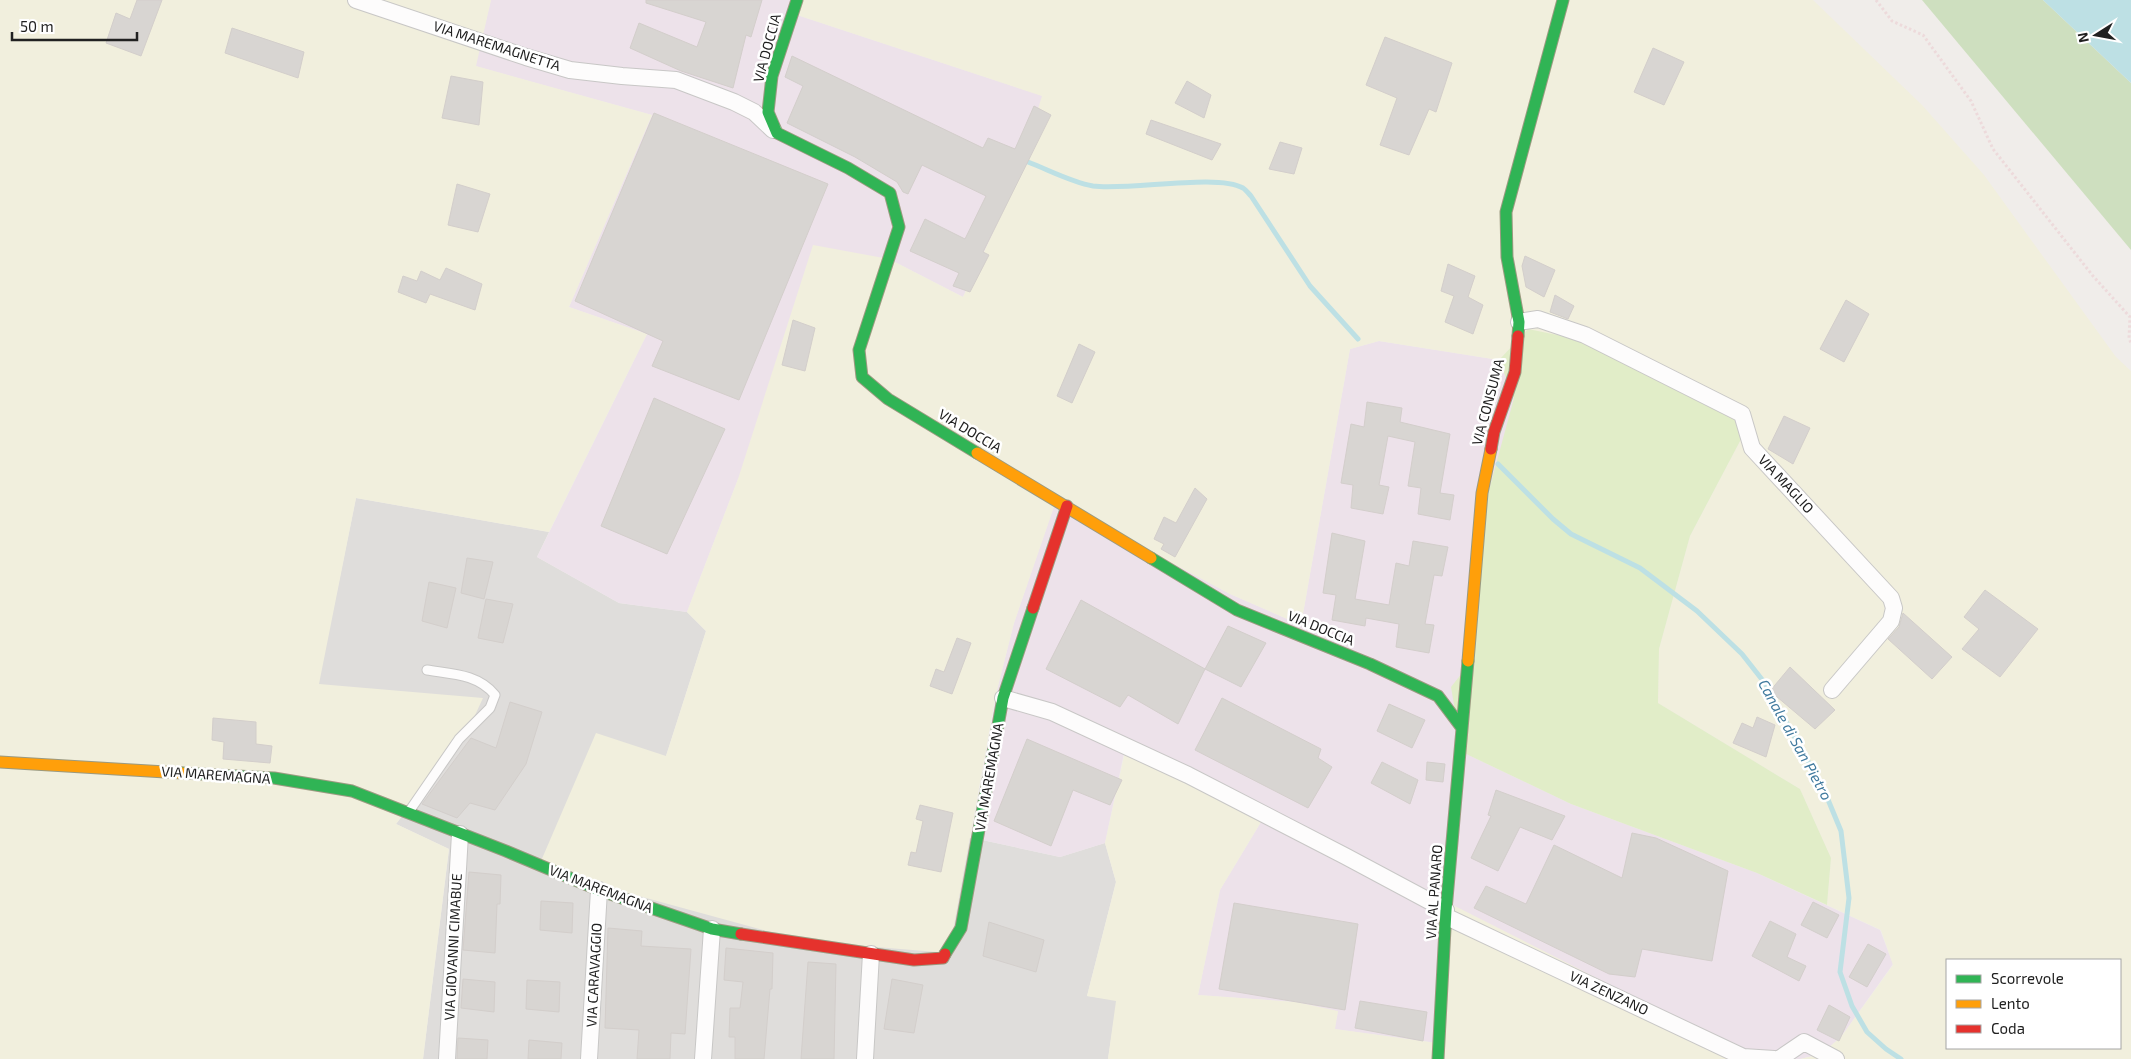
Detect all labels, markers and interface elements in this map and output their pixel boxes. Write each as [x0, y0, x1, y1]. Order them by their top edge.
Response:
scale bar [12, 10, 138, 42]
north arrow [2071, 10, 2121, 60]
street label: VIA DOCCIA [749, 11, 784, 84]
text: 50 m [20, 17, 54, 35]
street label: VIA MAREMAGNETTA [431, 17, 563, 74]
text: N [2073, 31, 2092, 44]
street label: VIA CONSUMA [1468, 356, 1507, 447]
street label: VIA DOCCIA [936, 405, 1005, 456]
street label: VIA MAGLIO [1755, 451, 1818, 516]
street label: VIA DOCCIA [1285, 606, 1357, 649]
water label: Canale di San Pietro [1755, 676, 1837, 803]
street label: VIA MAREMAGNA [971, 721, 1006, 832]
street label: VIA MAREMAGNA [161, 762, 272, 787]
street label: VIA AL PANARO [1422, 844, 1445, 940]
street label: VIA MAREMAGNA [547, 861, 656, 916]
street label: VIA GIOVANNI CIMABUE [440, 873, 465, 1021]
street label: VIA CARAVAGGIO [582, 922, 605, 1028]
legend [1946, 959, 2121, 1049]
street label: VIA ZENZANO [1567, 967, 1651, 1018]
text: Scorrevole [1991, 969, 2064, 987]
text: Lento [1991, 994, 2030, 1012]
text: Coda [1991, 1019, 2025, 1037]

